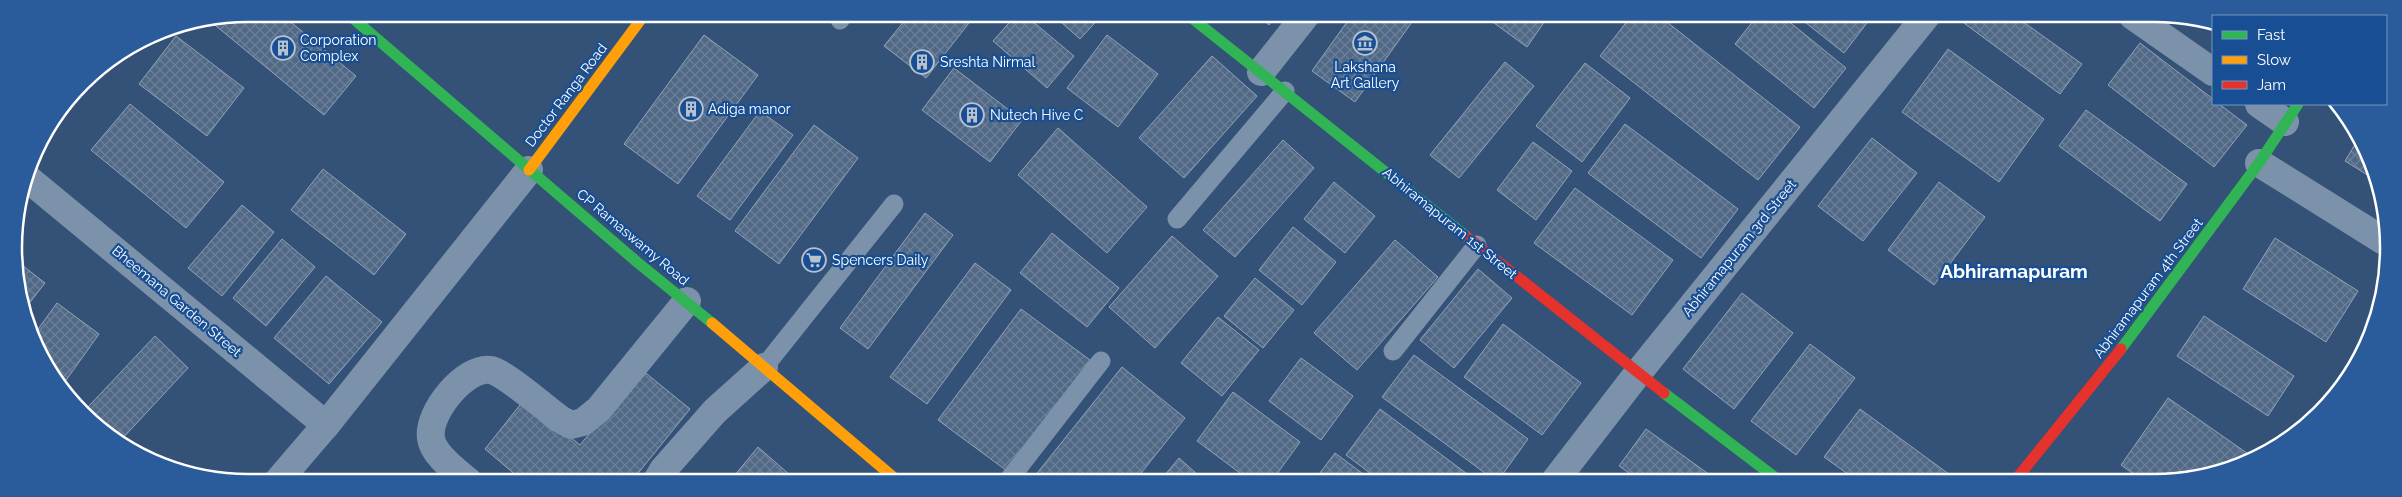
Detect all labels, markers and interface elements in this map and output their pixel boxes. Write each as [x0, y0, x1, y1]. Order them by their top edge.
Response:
legend [2212, 15, 2387, 105]
text: Fast [2257, 26, 2285, 44]
museum icon: Lakshana Art Gallery [1352, 30, 1378, 56]
place label: Corporation Complex [300, 32, 377, 64]
building icon: Corporation Complex [270, 35, 296, 61]
street label: Doctor Ranga Road [522, 40, 610, 150]
building icon: Sreshta Nirmal [909, 49, 935, 75]
text: Slow [2257, 51, 2291, 69]
place label: Sreshta Nirmal [940, 54, 1035, 70]
place label: Lakshana Art Gallery [1331, 59, 1400, 91]
text: Jam [2257, 76, 2286, 94]
building icon: Adiga manor [678, 96, 704, 122]
place label: Adiga manor [708, 101, 791, 117]
building icon: Nutech Hive C [959, 102, 985, 128]
place label: Nutech Hive C [990, 107, 1084, 123]
street label: Abhiramapuram 1st Street [1380, 164, 1521, 282]
street label: Abhiramapuram 3rd Street [1679, 176, 1799, 320]
street label: CP Ramaswamy Road [574, 185, 692, 289]
street label: Abhiramapuram 4th Street [2090, 215, 2206, 361]
street label: Bheemana Garden Street [109, 242, 245, 360]
supermarket icon: Spencers Daily [801, 247, 827, 273]
place label: Spencers Daily [832, 252, 929, 268]
district label: Abhiramapuram [1940, 260, 2088, 282]

